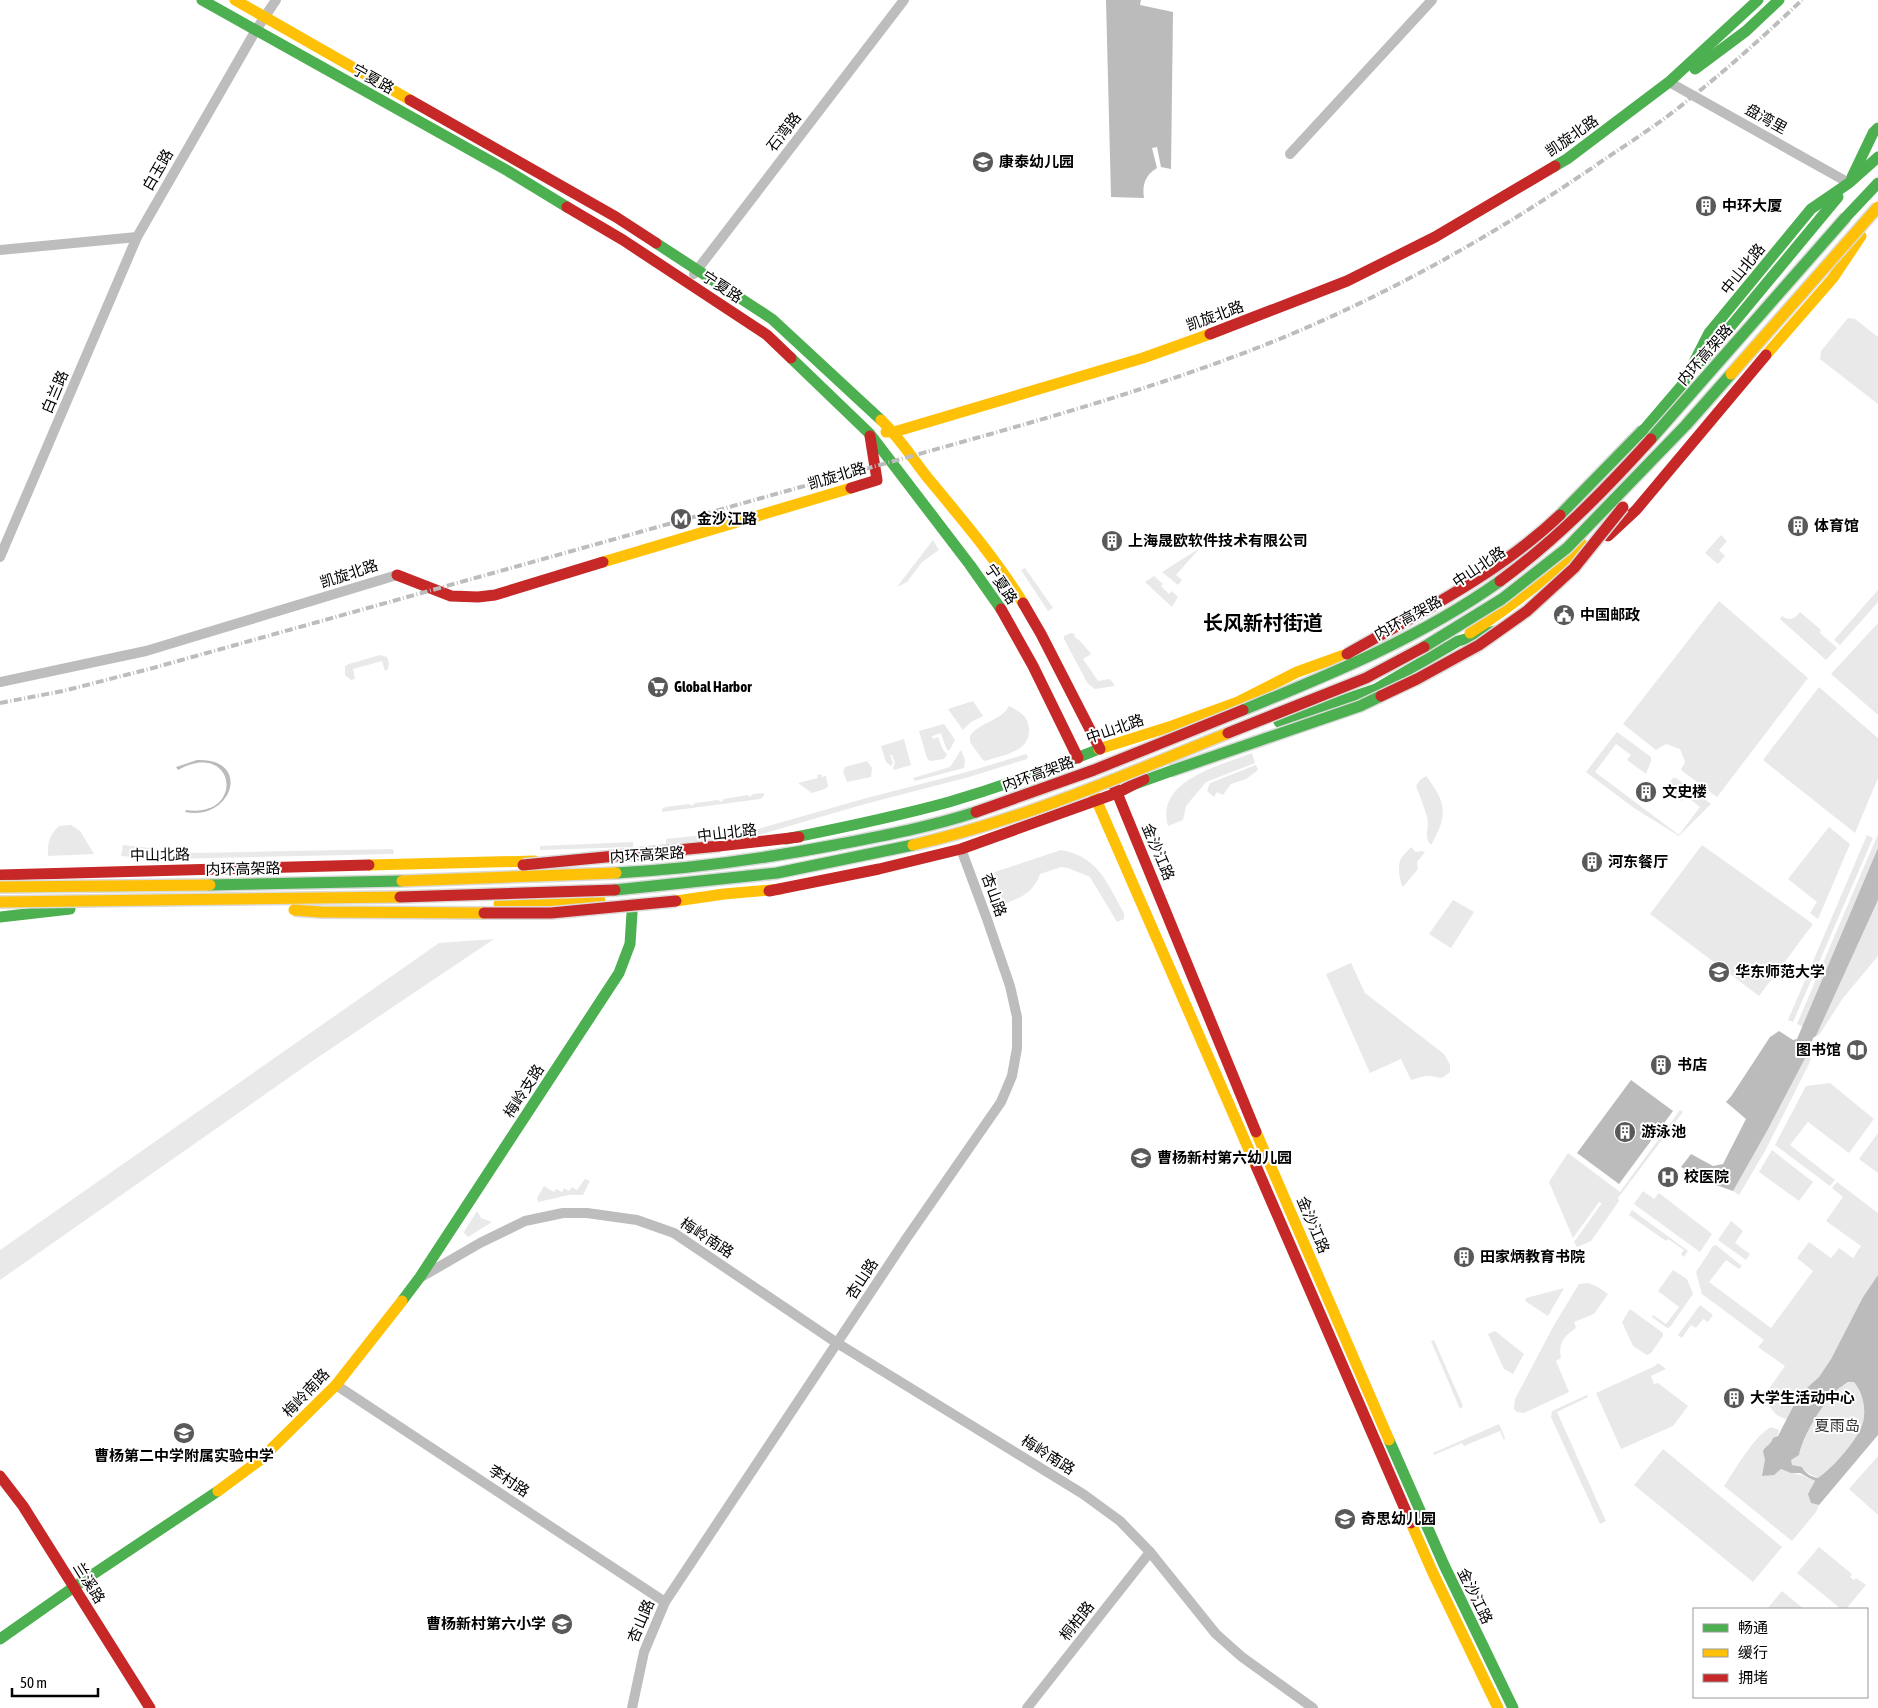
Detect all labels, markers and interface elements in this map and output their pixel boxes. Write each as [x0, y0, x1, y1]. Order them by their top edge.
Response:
street label: 宁夏路 [349, 60, 397, 97]
street label: 盘湾里 [1742, 100, 1790, 137]
street label: 石湾路 [763, 109, 804, 155]
street label: 凯旋北路 [1542, 111, 1601, 160]
street label: 白玉路 [139, 146, 176, 193]
school or university icon: 康泰幼儿园 [971, 150, 995, 174]
place label: 康泰幼儿园 [999, 153, 1074, 170]
building icon: 中环大厦 [1694, 194, 1718, 218]
place label: 中环大厦 [1722, 197, 1782, 214]
street label: 中山北路 [1717, 240, 1768, 297]
street label: 宁夏路 [699, 267, 746, 306]
street label: 凯旋北路 [1184, 297, 1246, 334]
street label: 内环高架路 [1674, 321, 1736, 389]
street label: 白兰路 [38, 368, 71, 416]
street label: 凯旋北路 [806, 459, 868, 492]
metro station icon: 金沙江路 [669, 507, 693, 531]
place label: 金沙江路 [697, 510, 757, 527]
building icon: 体育馆 [1786, 514, 1810, 538]
place label: 体育馆 [1814, 517, 1859, 534]
building icon: 上海晟欧软件技术有限公司 [1100, 529, 1124, 553]
place label: 上海晟欧软件技术有限公司 [1128, 532, 1308, 549]
street label: 中山北路 [1449, 543, 1508, 590]
street label: 凯旋北路 [318, 556, 380, 591]
street label: 宁夏路 [982, 560, 1021, 607]
street label: 内环高架路 [1371, 592, 1445, 643]
public building icon: 中国邮政 [1552, 603, 1576, 627]
place label: 中国邮政 [1580, 606, 1640, 623]
district label: 长风新村街道 [1203, 611, 1323, 634]
supermarket icon: Global Harbor [646, 675, 670, 699]
place label: Global Harbor [674, 678, 752, 695]
street label: 中山北路 [1084, 711, 1146, 746]
street label: 内环高架路 [1000, 753, 1076, 794]
building icon: 文史楼 [1634, 780, 1658, 804]
place label: 文史楼 [1662, 783, 1707, 800]
street label: 中山北路 [696, 820, 758, 845]
street label: 金沙江路 [1139, 821, 1178, 883]
street label: 内环高架路 [609, 843, 685, 866]
street label: 中山北路 [130, 845, 190, 864]
building icon: 河东餐厅 [1580, 850, 1604, 874]
place label: 河东餐厅 [1608, 853, 1668, 870]
street label: 内环高架路 [205, 859, 281, 878]
street label: 杏山路 [979, 871, 1010, 919]
school or university icon: 华东师范大学 [1707, 960, 1731, 984]
place label: 华东师范大学 [1735, 963, 1825, 980]
library icon: 图书馆 [1845, 1038, 1869, 1062]
place label: 图书馆 [1796, 1041, 1841, 1058]
building icon: 书店 [1649, 1053, 1673, 1077]
place label: 书店 [1677, 1056, 1707, 1073]
street label: 梅岭支路 [500, 1061, 547, 1121]
building icon: 游泳池 [1613, 1120, 1637, 1144]
place label: 游泳池 [1641, 1123, 1686, 1140]
school or university icon: 曹杨新村第六幼儿园 [1129, 1146, 1153, 1170]
place label: 曹杨新村第六幼儿园 [1157, 1149, 1292, 1166]
hospital icon: 校医院 [1656, 1165, 1680, 1189]
place label: 校医院 [1684, 1168, 1729, 1185]
street label: 金沙江路 [1294, 1194, 1333, 1256]
street label: 梅岭南路 [677, 1214, 737, 1261]
building icon: 田家炳教育书院 [1452, 1245, 1476, 1269]
place label: 田家炳教育书院 [1480, 1248, 1585, 1265]
street label: 杏山路 [842, 1255, 881, 1302]
street label: 梅岭南路 [279, 1365, 332, 1420]
building icon: 大学生活动中心 [1722, 1386, 1746, 1410]
place label: 大学生活动中心 [1750, 1389, 1855, 1406]
park label: 夏雨岛 [1814, 1417, 1860, 1434]
school or university icon: 曹杨第二中学附属实验中学 [172, 1421, 196, 1445]
street label: 梅岭南路 [1018, 1431, 1078, 1478]
place label: 曹杨第二中学附属实验中学 [94, 1447, 274, 1464]
street label: 李村路 [486, 1461, 533, 1500]
school or university icon: 奇思幼儿园 [1333, 1507, 1357, 1531]
place label: 奇思幼儿园 [1361, 1510, 1436, 1527]
street label: 兰溪路 [70, 1559, 109, 1606]
street label: 金沙江路 [1455, 1565, 1496, 1626]
street label: 杏山路 [624, 1597, 657, 1645]
street label: 桐柏路 [1056, 1598, 1097, 1644]
legend [1693, 1608, 1868, 1698]
school or university icon: 曹杨新村第六小学 [550, 1612, 574, 1636]
place label: 曹杨新村第六小学 [426, 1615, 546, 1632]
text: 畅通 [1738, 1619, 1768, 1636]
text: 缓行 [1738, 1644, 1768, 1661]
scale bar [12, 1666, 99, 1698]
text: 拥堵 [1738, 1669, 1768, 1686]
text: 50 m [20, 1674, 47, 1691]

